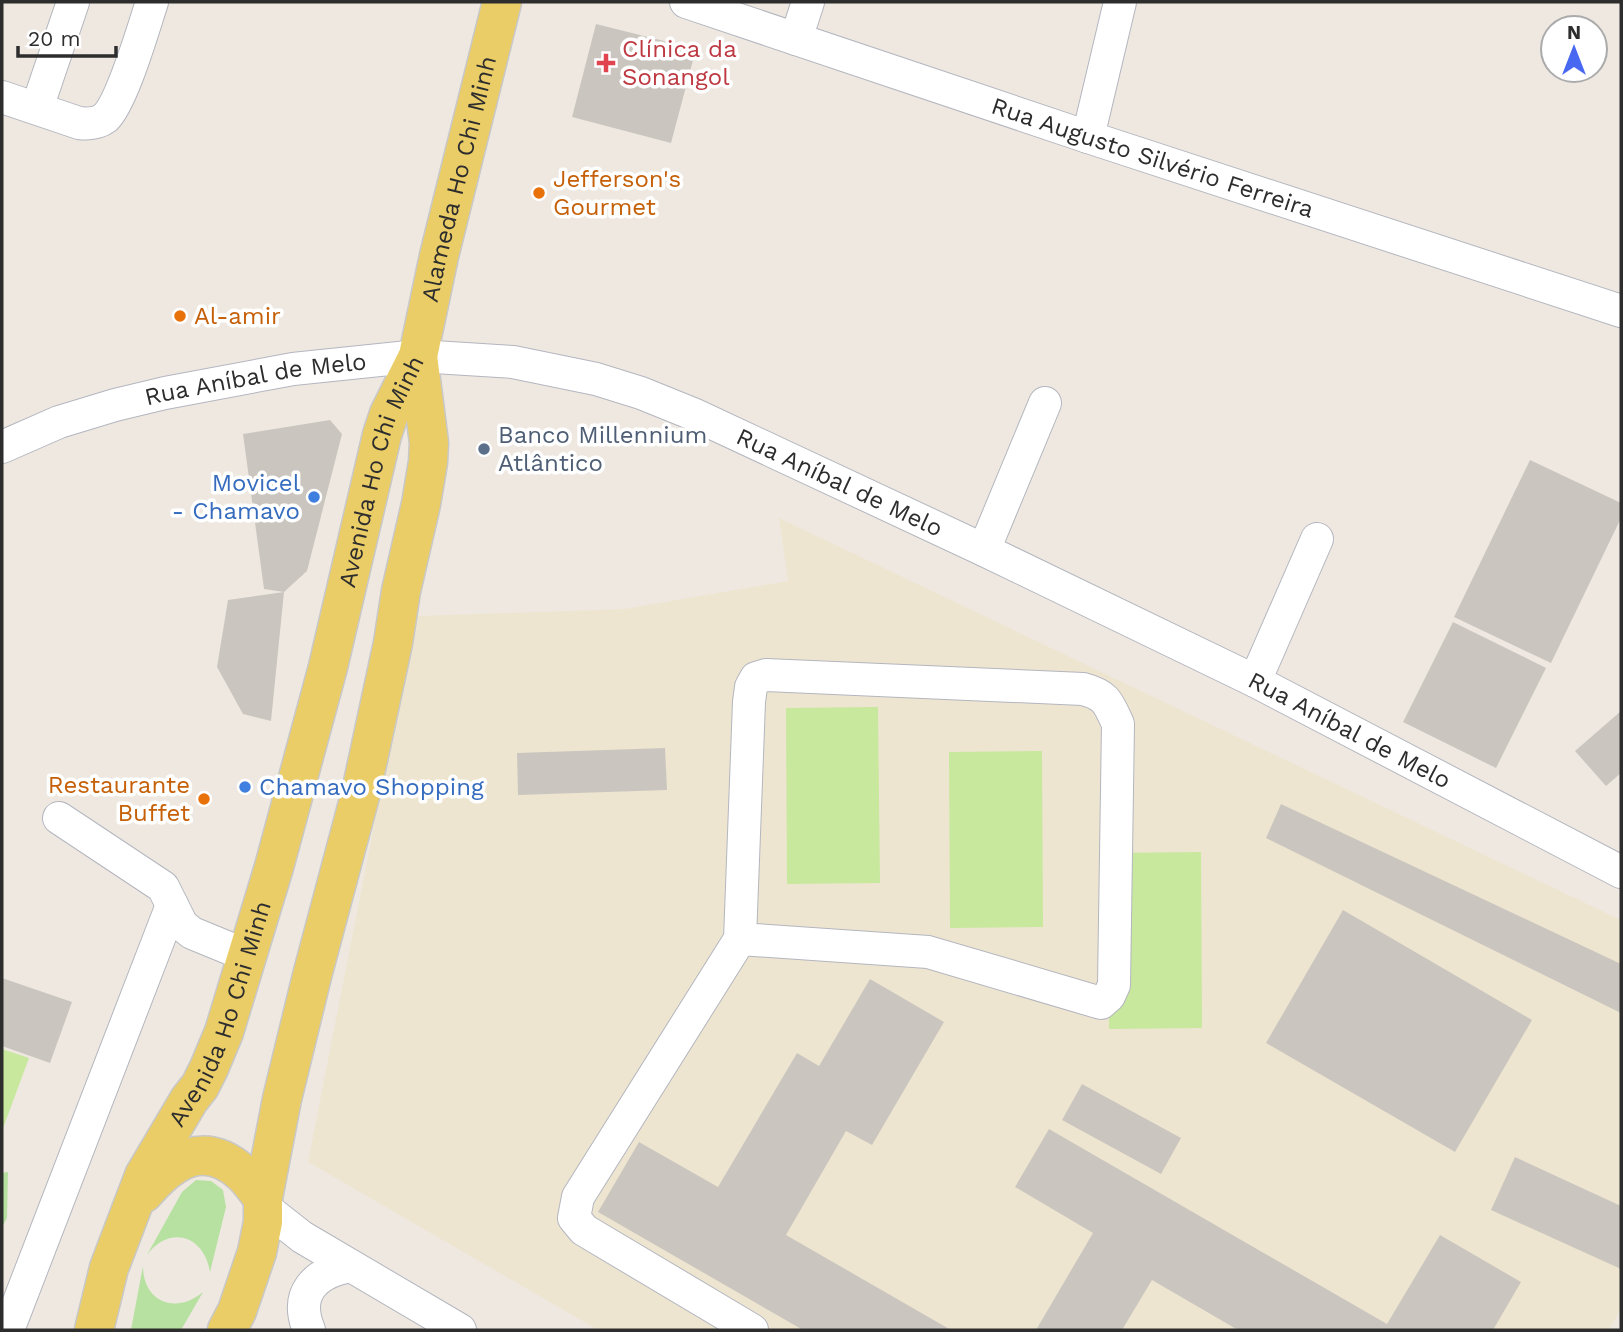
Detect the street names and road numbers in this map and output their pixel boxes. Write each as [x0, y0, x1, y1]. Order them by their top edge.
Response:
street label: Alameda Ho Chi Minh [416, 53, 502, 304]
street label: Rua Augusto Silvério Ferreira [988, 92, 1317, 224]
street label: Rua Aníbal de Melo [142, 347, 368, 411]
street label: Avenida Ho Chi Minh [333, 351, 430, 590]
street label: Rua Aníbal de Melo [732, 422, 947, 543]
street label: Rua Aníbal de Melo [1244, 666, 1455, 795]
street label: Avenida Ho Chi Minh [163, 898, 277, 1131]

